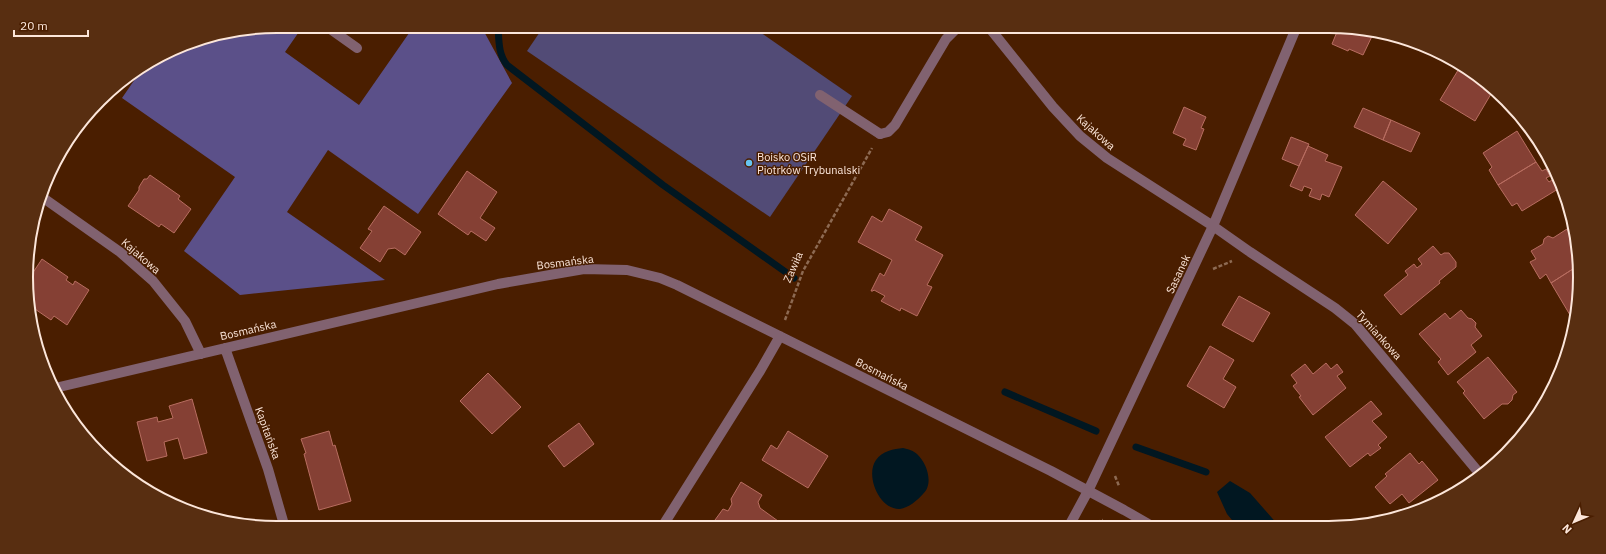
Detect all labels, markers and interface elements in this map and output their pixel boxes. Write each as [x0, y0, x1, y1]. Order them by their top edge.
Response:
scale bar [14, 12, 88, 38]
text: 20 m [20, 18, 48, 33]
street label: Kajakowa [1074, 111, 1118, 153]
place label: Boisko OSiR Piotrków Trybunalski [757, 150, 860, 177]
marker: Boisko OSiR Piotrków Trybunalski [744, 158, 754, 168]
street label: Kajakowa [119, 235, 164, 277]
street label: Zawiła [780, 249, 806, 285]
street label: Bosmańska [536, 252, 594, 272]
street label: Sasanek [1163, 252, 1193, 296]
street label: Tymiankowa [1353, 307, 1405, 363]
street label: Bosmańska [218, 317, 278, 343]
street label: Bosmańska [853, 355, 911, 393]
street label: Kapitańska [252, 405, 284, 461]
north arrow [1554, 502, 1594, 542]
text: N [1559, 521, 1575, 537]

